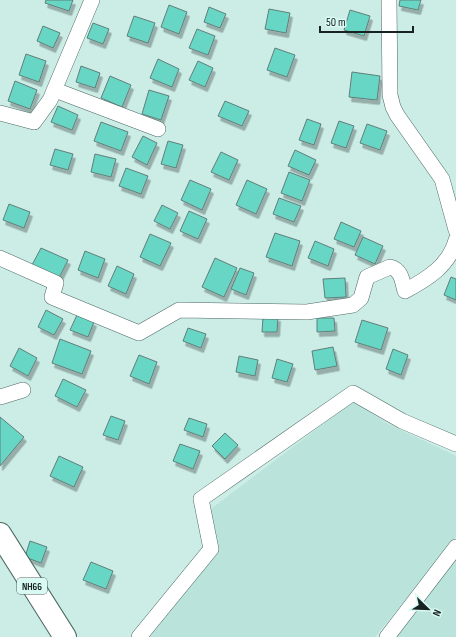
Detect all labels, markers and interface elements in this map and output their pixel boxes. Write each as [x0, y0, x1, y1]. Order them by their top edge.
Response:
scale bar [320, 8, 413, 34]
text: 50 m [326, 15, 346, 30]
road number: NH66 [17, 578, 47, 594]
north arrow [408, 589, 448, 629]
text: N [430, 607, 444, 618]

